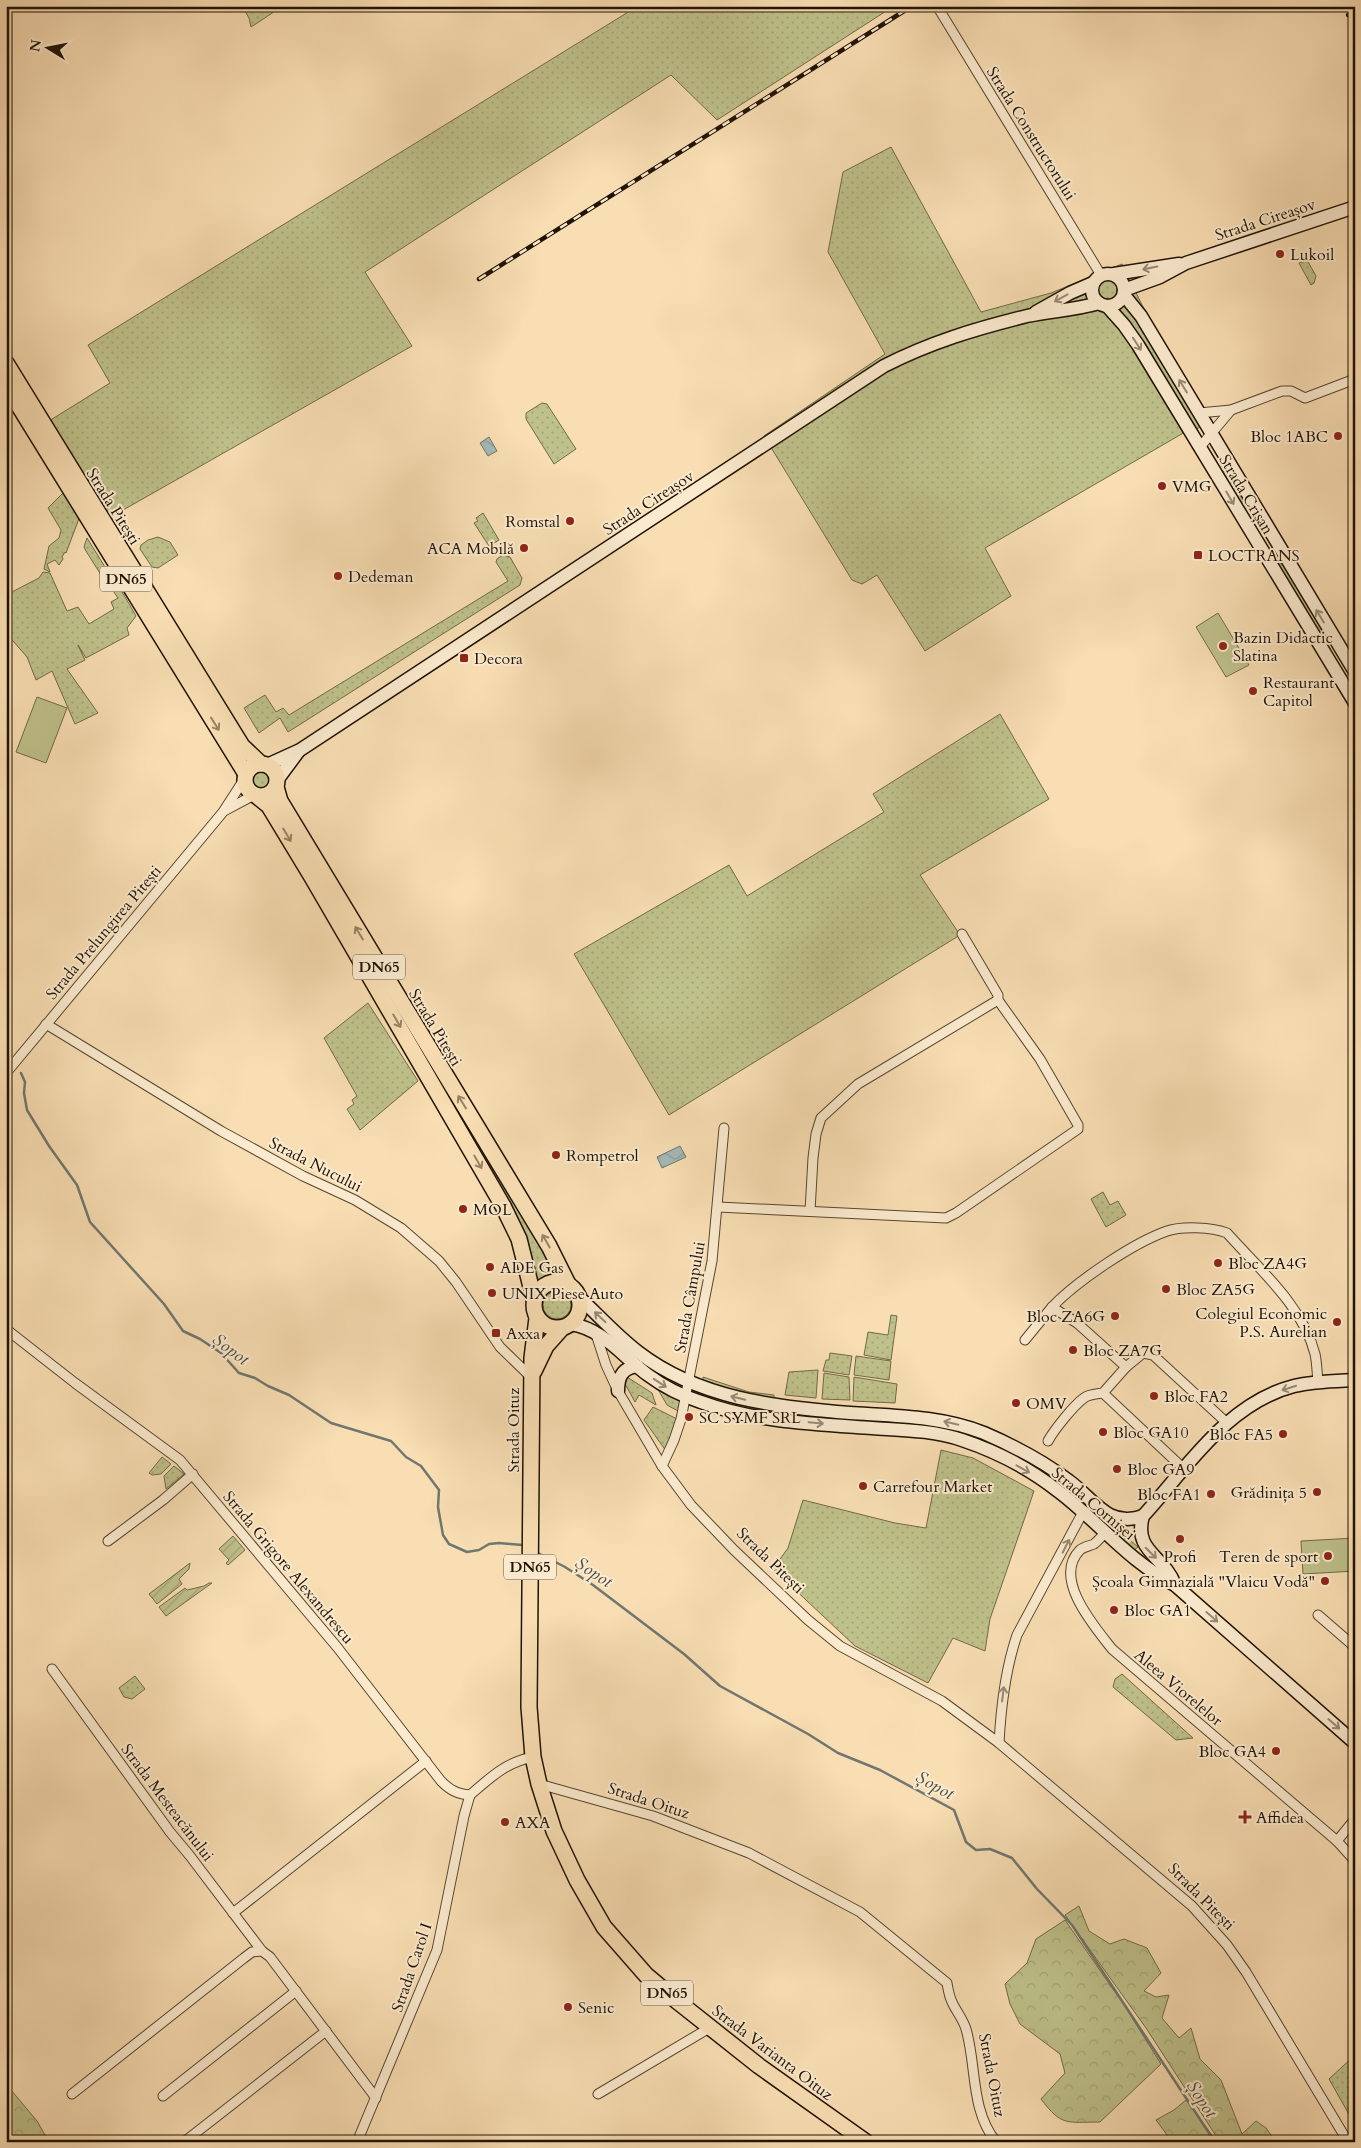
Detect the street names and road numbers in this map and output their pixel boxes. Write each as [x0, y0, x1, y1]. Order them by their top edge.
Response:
street label: Strada Constructorului [981, 63, 1081, 205]
street label: Strada Cireașov [1212, 193, 1319, 247]
street label: Strada Crișan [1214, 450, 1279, 539]
street label: Strada Pitești [81, 464, 146, 550]
street label: Strada Cireașov [599, 465, 699, 540]
road number: DN65 [100, 566, 152, 592]
street label: Strada Prelungirea Pitești [41, 860, 167, 1004]
road number: DN65 [353, 954, 405, 980]
street label: Strada Pitești [403, 985, 467, 1071]
street label: Strada Nucului [265, 1132, 366, 1198]
street label: Strada Câmpului [669, 1239, 711, 1355]
street label: Strada Oituz [503, 1388, 525, 1472]
street label: Strada Cornișei [1047, 1462, 1140, 1546]
street label: Strada Grigore Alexandrescu [218, 1487, 359, 1649]
street label: Strada Pitești [731, 1523, 810, 1599]
road number: DN65 [504, 1554, 556, 1580]
street label: Aleea Viorelelor [1130, 1644, 1227, 1731]
street label: Strada Mesteacănului [116, 1739, 219, 1866]
street label: Strada Oituz [605, 1777, 692, 1825]
street label: Strada Pitești [1163, 1858, 1240, 1936]
street label: Strada Carol I [386, 1920, 437, 2015]
road number: DN65 [641, 1980, 693, 2006]
street label: Strada Varianta Oituz [707, 2000, 837, 2106]
street label: Strada Oituz [973, 2031, 1011, 2119]

